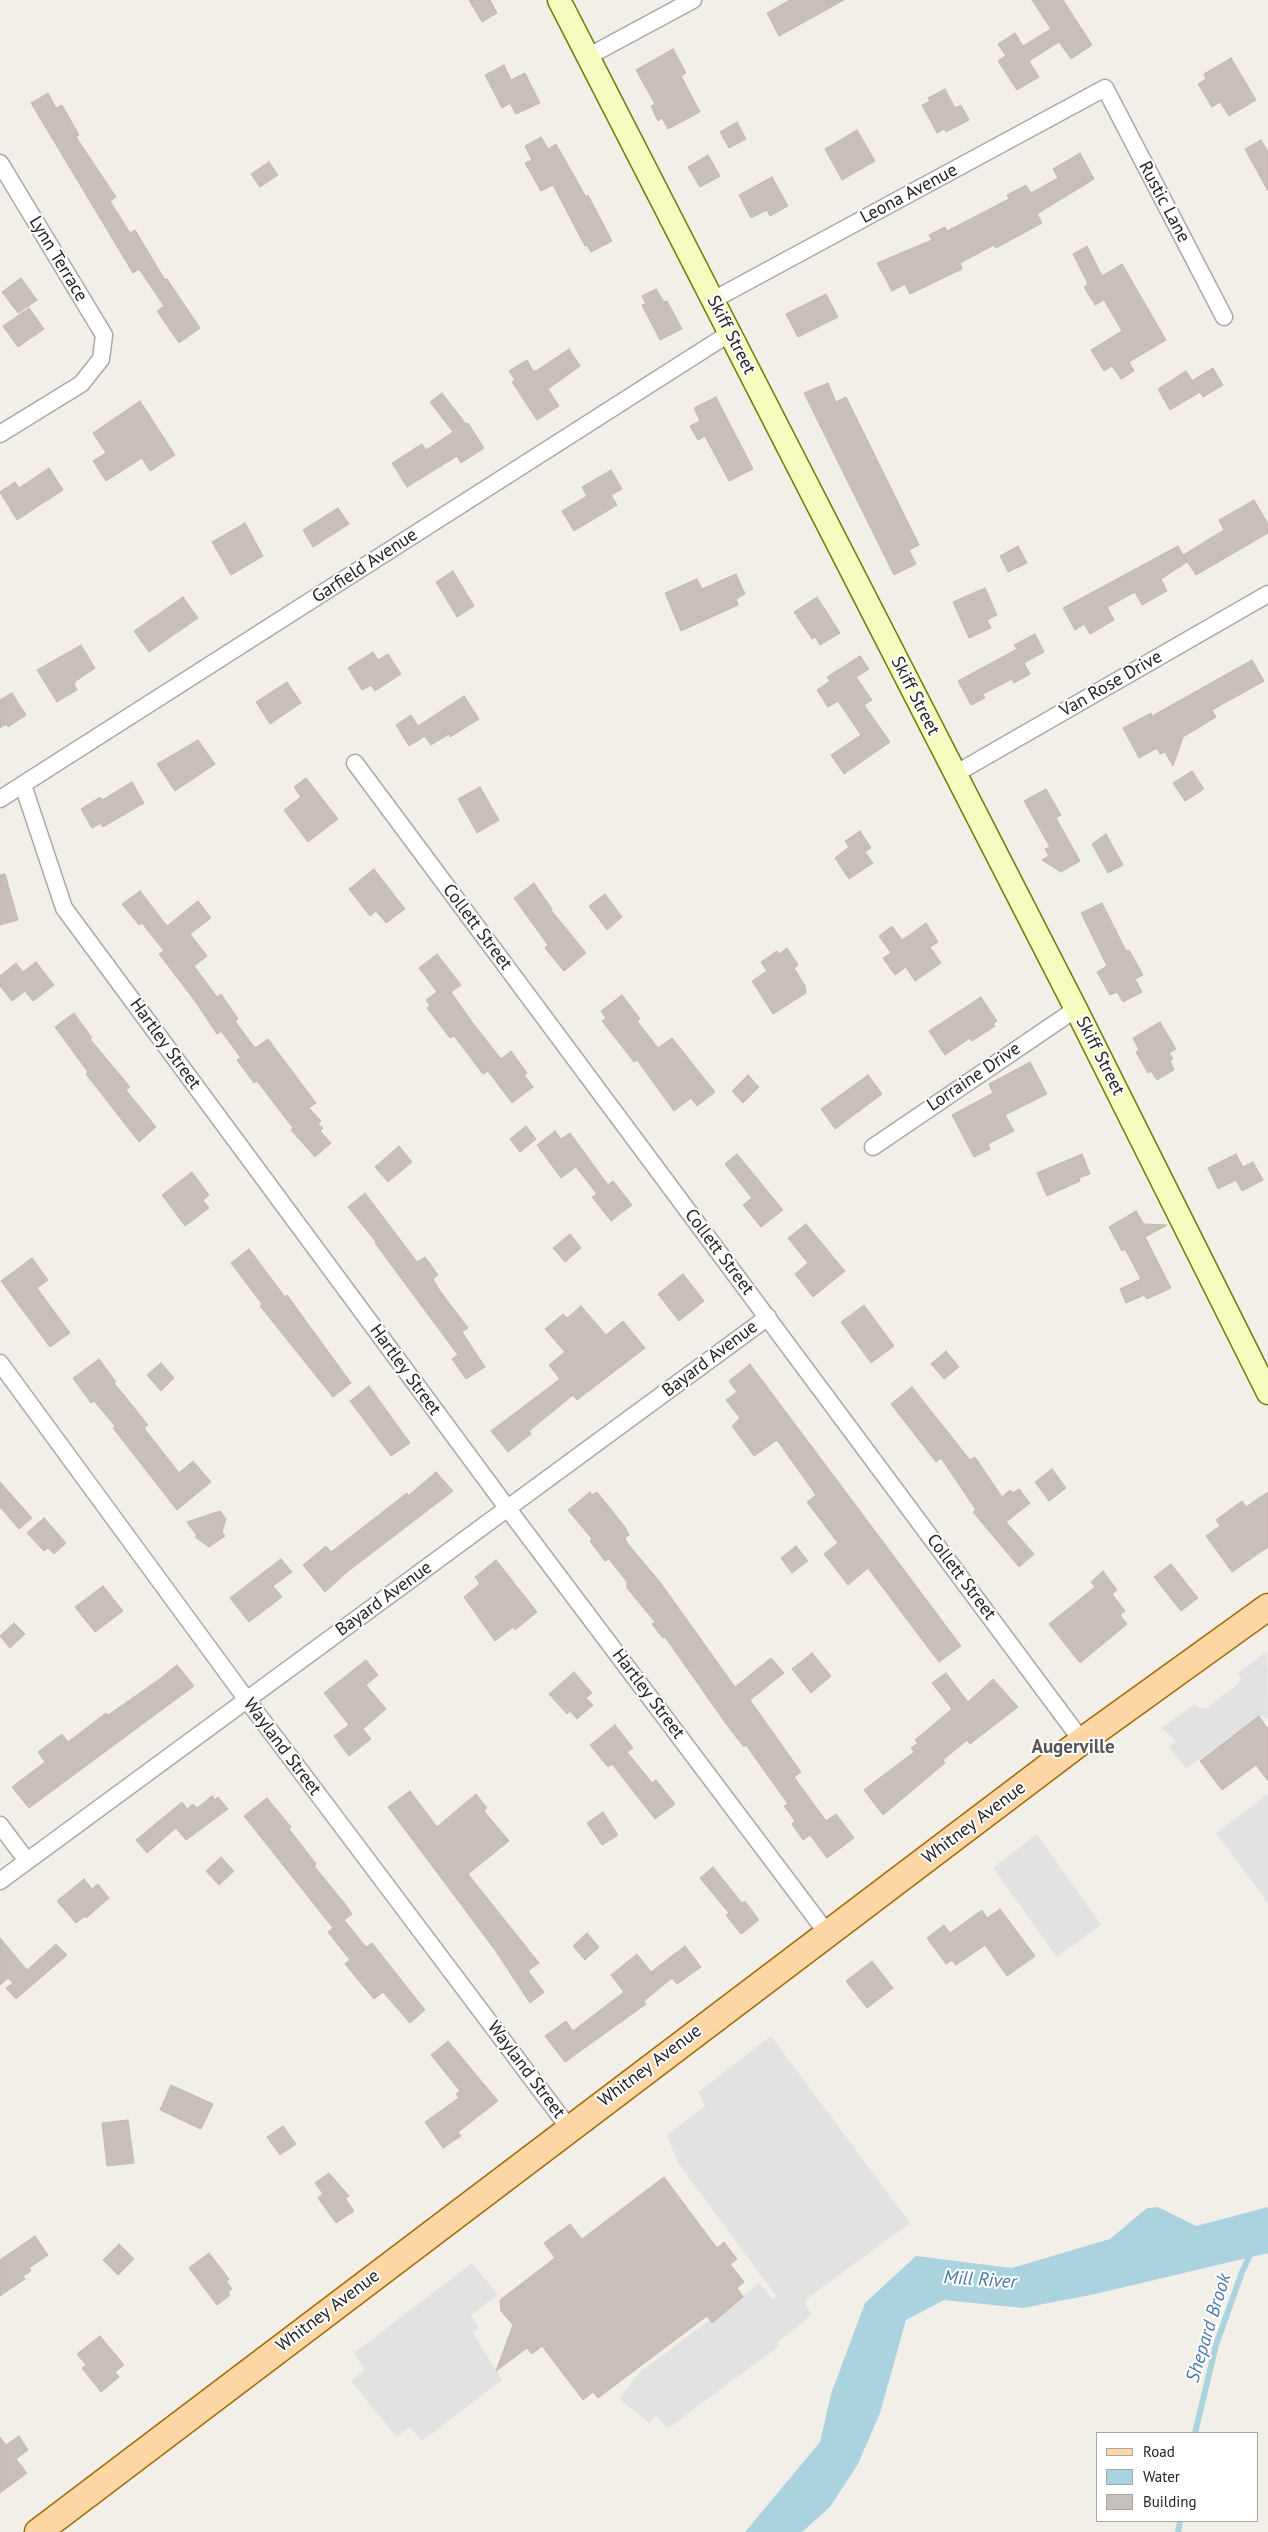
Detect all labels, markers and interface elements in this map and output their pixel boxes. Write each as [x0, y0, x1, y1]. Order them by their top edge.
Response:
street label: Rustic Lane [1134, 158, 1194, 246]
street label: Leona Avenue [857, 159, 961, 229]
street label: Lynn Terrace [24, 213, 92, 305]
street label: Skiff Street [702, 292, 760, 378]
street label: Garfield Avenue [308, 524, 422, 608]
street label: Van Rose Drive [1056, 646, 1166, 722]
street label: Skiff Street [886, 653, 944, 739]
street label: Collett Street [438, 880, 516, 974]
street label: Hartley Street [125, 994, 205, 1094]
street label: Skiff Street [1071, 1013, 1129, 1099]
street label: Lorraine Drive [923, 1038, 1025, 1116]
street label: Collett Street [680, 1205, 758, 1299]
street label: Bayard Avenue [658, 1316, 762, 1402]
street label: Hartley Street [365, 1320, 445, 1420]
street label: Collett Street [922, 1530, 1000, 1624]
street label: Bayard Avenue [332, 1557, 436, 1641]
street label: Hartley Street [607, 1645, 689, 1743]
street label: Wayland Street [238, 1694, 326, 1800]
district label: Augerville [1031, 1737, 1115, 1759]
street label: Whitney Avenue [918, 1777, 1030, 1869]
street label: Wayland Street [482, 2017, 570, 2123]
street label: Whitney Avenue [594, 2020, 706, 2112]
street label: Whitney Avenue [272, 2265, 384, 2357]
water label: Mill River [943, 2266, 1017, 2294]
water label: Shepard Brook [1182, 2271, 1236, 2385]
legend [1096, 2432, 1258, 2522]
text: Road [1143, 2442, 1175, 2461]
text: Water [1143, 2467, 1180, 2486]
text: Building [1143, 2492, 1197, 2511]

